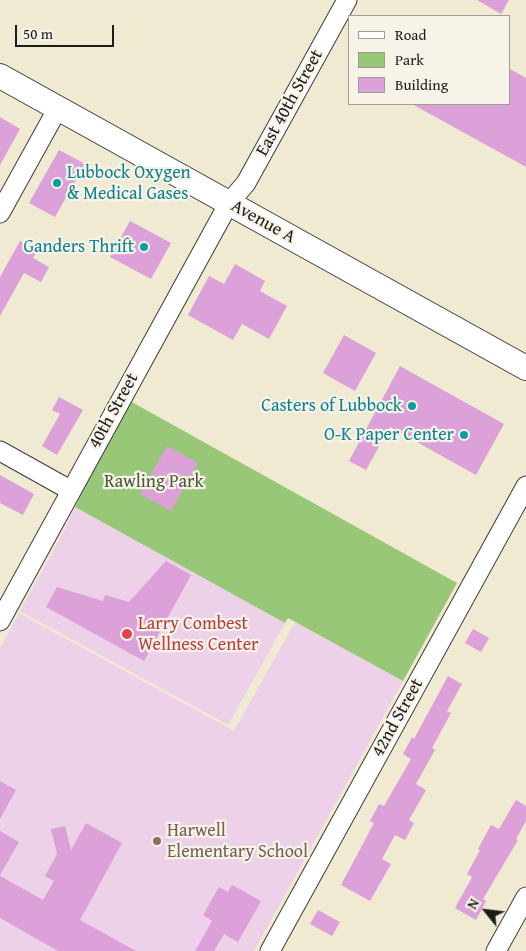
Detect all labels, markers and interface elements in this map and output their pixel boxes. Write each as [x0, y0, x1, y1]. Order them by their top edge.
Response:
scale bar [18, 15, 116, 47]
legend [348, 15, 511, 105]
text: 50 m [23, 23, 53, 44]
text: Road [395, 24, 426, 45]
street label: East 40th Street [252, 46, 328, 160]
text: Park [395, 49, 424, 70]
text: Building [395, 74, 448, 95]
place label: Lubbock Oxygen & Medical Gases [67, 162, 191, 204]
marker: Lubbock Oxygen & Medical Gases [51, 177, 63, 189]
street label: Avenue A [227, 196, 299, 248]
place label: Ganders Thrift [23, 236, 134, 258]
marker: Ganders Thrift [138, 241, 150, 253]
street label: 40th Street [84, 369, 144, 453]
place label: Casters of Lubbock [261, 395, 402, 417]
marker: Casters of Lubbock [406, 400, 418, 412]
place label: O-K Paper Center [324, 424, 454, 446]
marker: O-K Paper Center [458, 429, 470, 441]
park label: Rawling Park [104, 471, 204, 493]
place label: Larry Combest Wellness Center [138, 613, 259, 656]
marker: Larry Combest Wellness Center [120, 627, 134, 641]
street label: 42nd Street [368, 675, 428, 761]
place label: Harwell Elementary School [167, 820, 308, 862]
marker: Harwell Elementary School [151, 835, 163, 847]
north arrow [461, 886, 511, 936]
text: N [462, 895, 484, 913]

